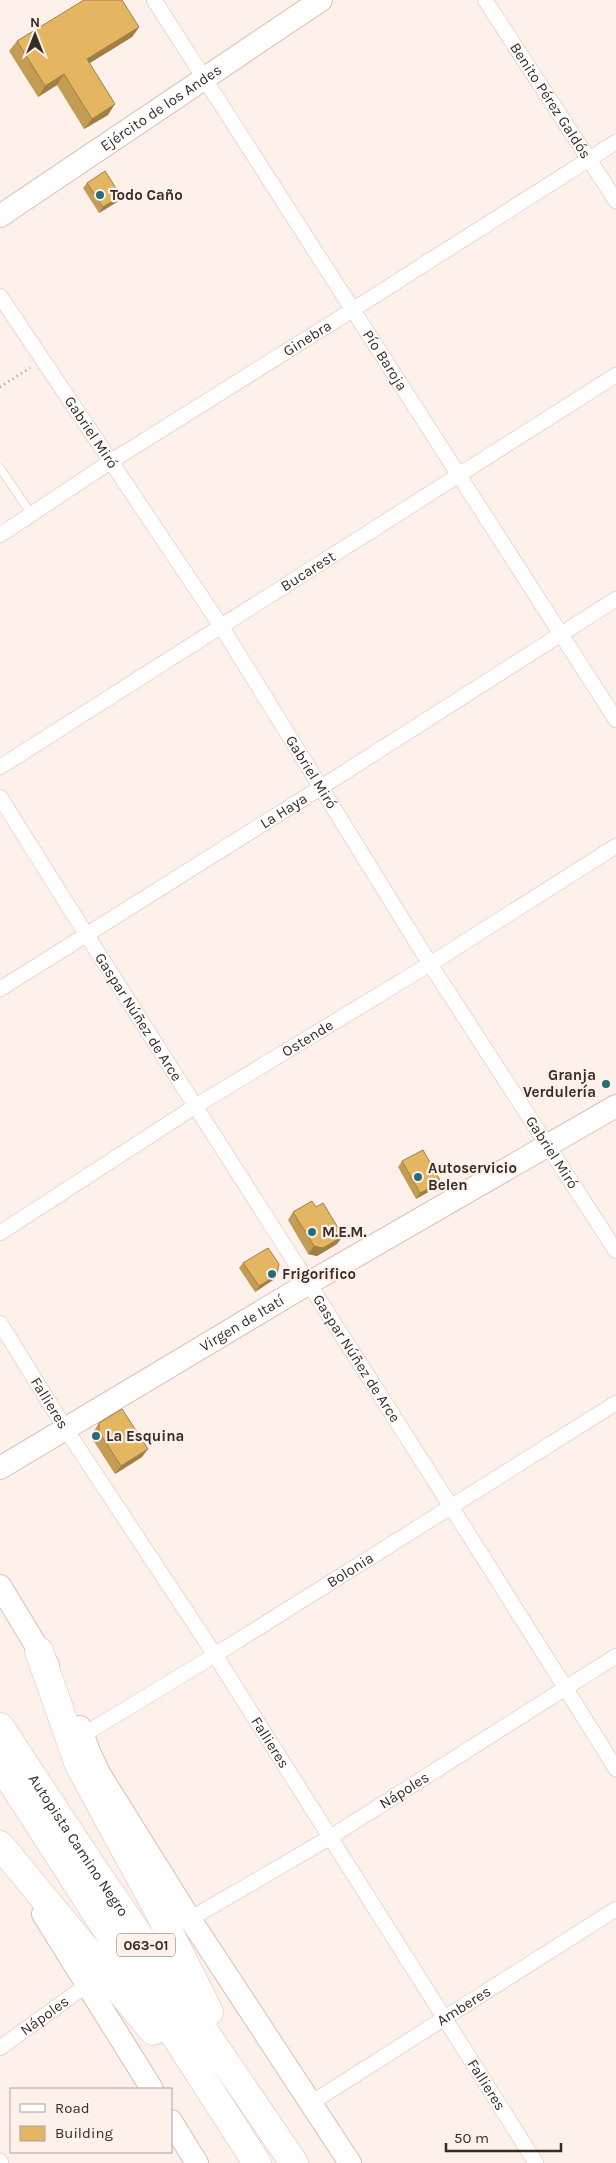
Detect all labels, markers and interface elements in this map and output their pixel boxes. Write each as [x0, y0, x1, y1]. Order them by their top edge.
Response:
north arrow [10, 10, 60, 60]
text: N [30, 14, 40, 31]
street label: Benito Pérez Galdós [506, 39, 595, 162]
street label: Ejército de los Andes [97, 61, 225, 155]
place label: Todo Caño [110, 186, 183, 204]
marker: Todo Caño [94, 189, 106, 201]
street label: Ginebra [280, 316, 335, 360]
street label: Pío Baroja [359, 326, 411, 394]
street label: Gabriel Miró [61, 393, 122, 472]
street label: Bucarest [277, 547, 339, 595]
street label: Gabriel Miró [282, 732, 341, 812]
street label: La Haya [257, 789, 311, 832]
street label: Gaspar Núñez de Arce [91, 950, 186, 1084]
street label: Ostende [279, 1016, 336, 1061]
place label: Granja Verdulería [523, 1066, 596, 1101]
marker: Granja Verdulería [600, 1078, 612, 1090]
street label: Gabriel Miró [522, 1113, 582, 1192]
place label: Autoservicio Belen [428, 1159, 517, 1194]
marker: Autoservicio Belen [412, 1171, 424, 1183]
place label: M.E.M. [322, 1223, 367, 1241]
marker: M.E.M. [306, 1226, 318, 1238]
place label: Frigorifico [282, 1265, 356, 1283]
marker: Frigorifico [266, 1268, 278, 1280]
street label: Virgen de Itatí [196, 1291, 288, 1355]
street label: Gaspar Núñez de Arce [309, 1291, 404, 1426]
street label: Fallieres [27, 1374, 72, 1432]
place label: La Esquina [106, 1427, 184, 1445]
marker: La Esquina [90, 1430, 102, 1442]
street label: Bolonia [323, 1549, 377, 1591]
street label: Fallieres [247, 1713, 293, 1771]
street label: Nápoles [376, 1768, 432, 1813]
street label: Autopista Camino Negro [25, 1771, 132, 1920]
road number: 063-01 [117, 1934, 175, 1956]
street label: Amberes [433, 1982, 494, 2030]
street label: Nápoles [17, 1992, 72, 2039]
street label: Fallieres [464, 2056, 510, 2114]
legend [10, 2088, 172, 2153]
text: Road [55, 2099, 90, 2117]
scale bar [446, 2120, 561, 2152]
text: Building [55, 2124, 113, 2142]
text: 50 m [454, 2129, 489, 2147]

